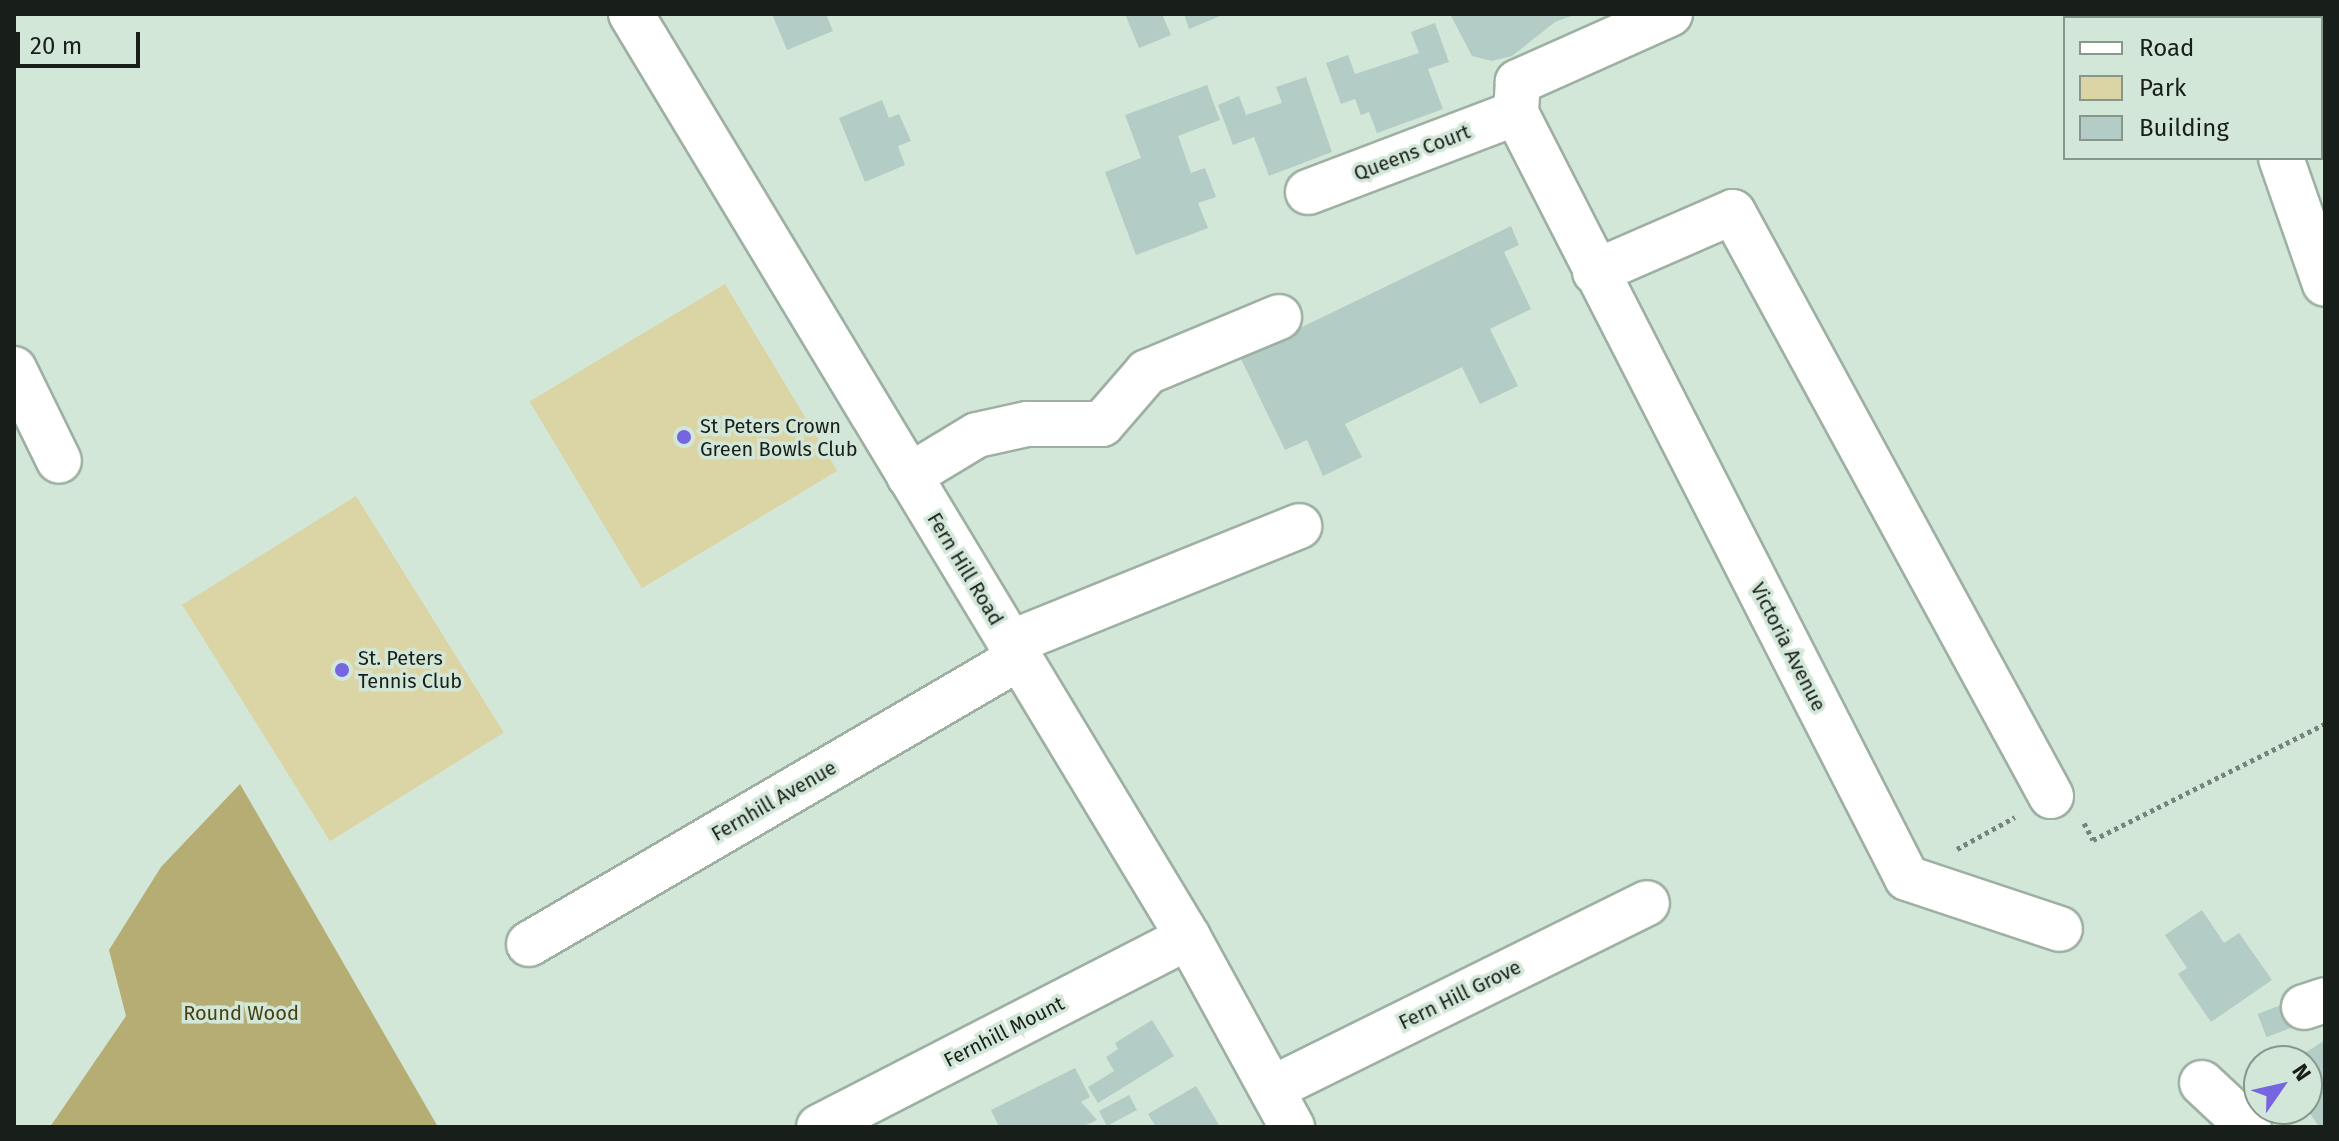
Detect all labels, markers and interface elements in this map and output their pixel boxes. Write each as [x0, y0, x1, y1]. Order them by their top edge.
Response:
scale bar [20, 16, 144, 66]
legend [2063, 16, 2323, 160]
text: 20 m [30, 32, 82, 60]
text: Road [2139, 34, 2194, 62]
text: Park [2139, 74, 2186, 102]
text: Building [2139, 114, 2229, 142]
street label: Queens Court [1350, 120, 1474, 186]
place label: St Peters Crown Green Bowls Club [700, 414, 858, 461]
marker: St Peters Crown Green Bowls Club [675, 428, 693, 446]
street label: Fern Hill Road [922, 508, 1008, 630]
street label: Victoria Avenue [1745, 579, 1831, 715]
place label: St. Peters Tennis Club [358, 646, 462, 693]
marker: St. Peters Tennis Club [333, 661, 351, 679]
street label: Fernhill Avenue [707, 756, 841, 846]
street label: Fern Hill Grove [1395, 955, 1525, 1035]
street label: Fernhill Mount [940, 991, 1068, 1073]
park label: Round Wood [183, 1001, 299, 1025]
north arrow [2243, 1045, 2323, 1125]
text: N [2286, 1059, 2317, 1086]

